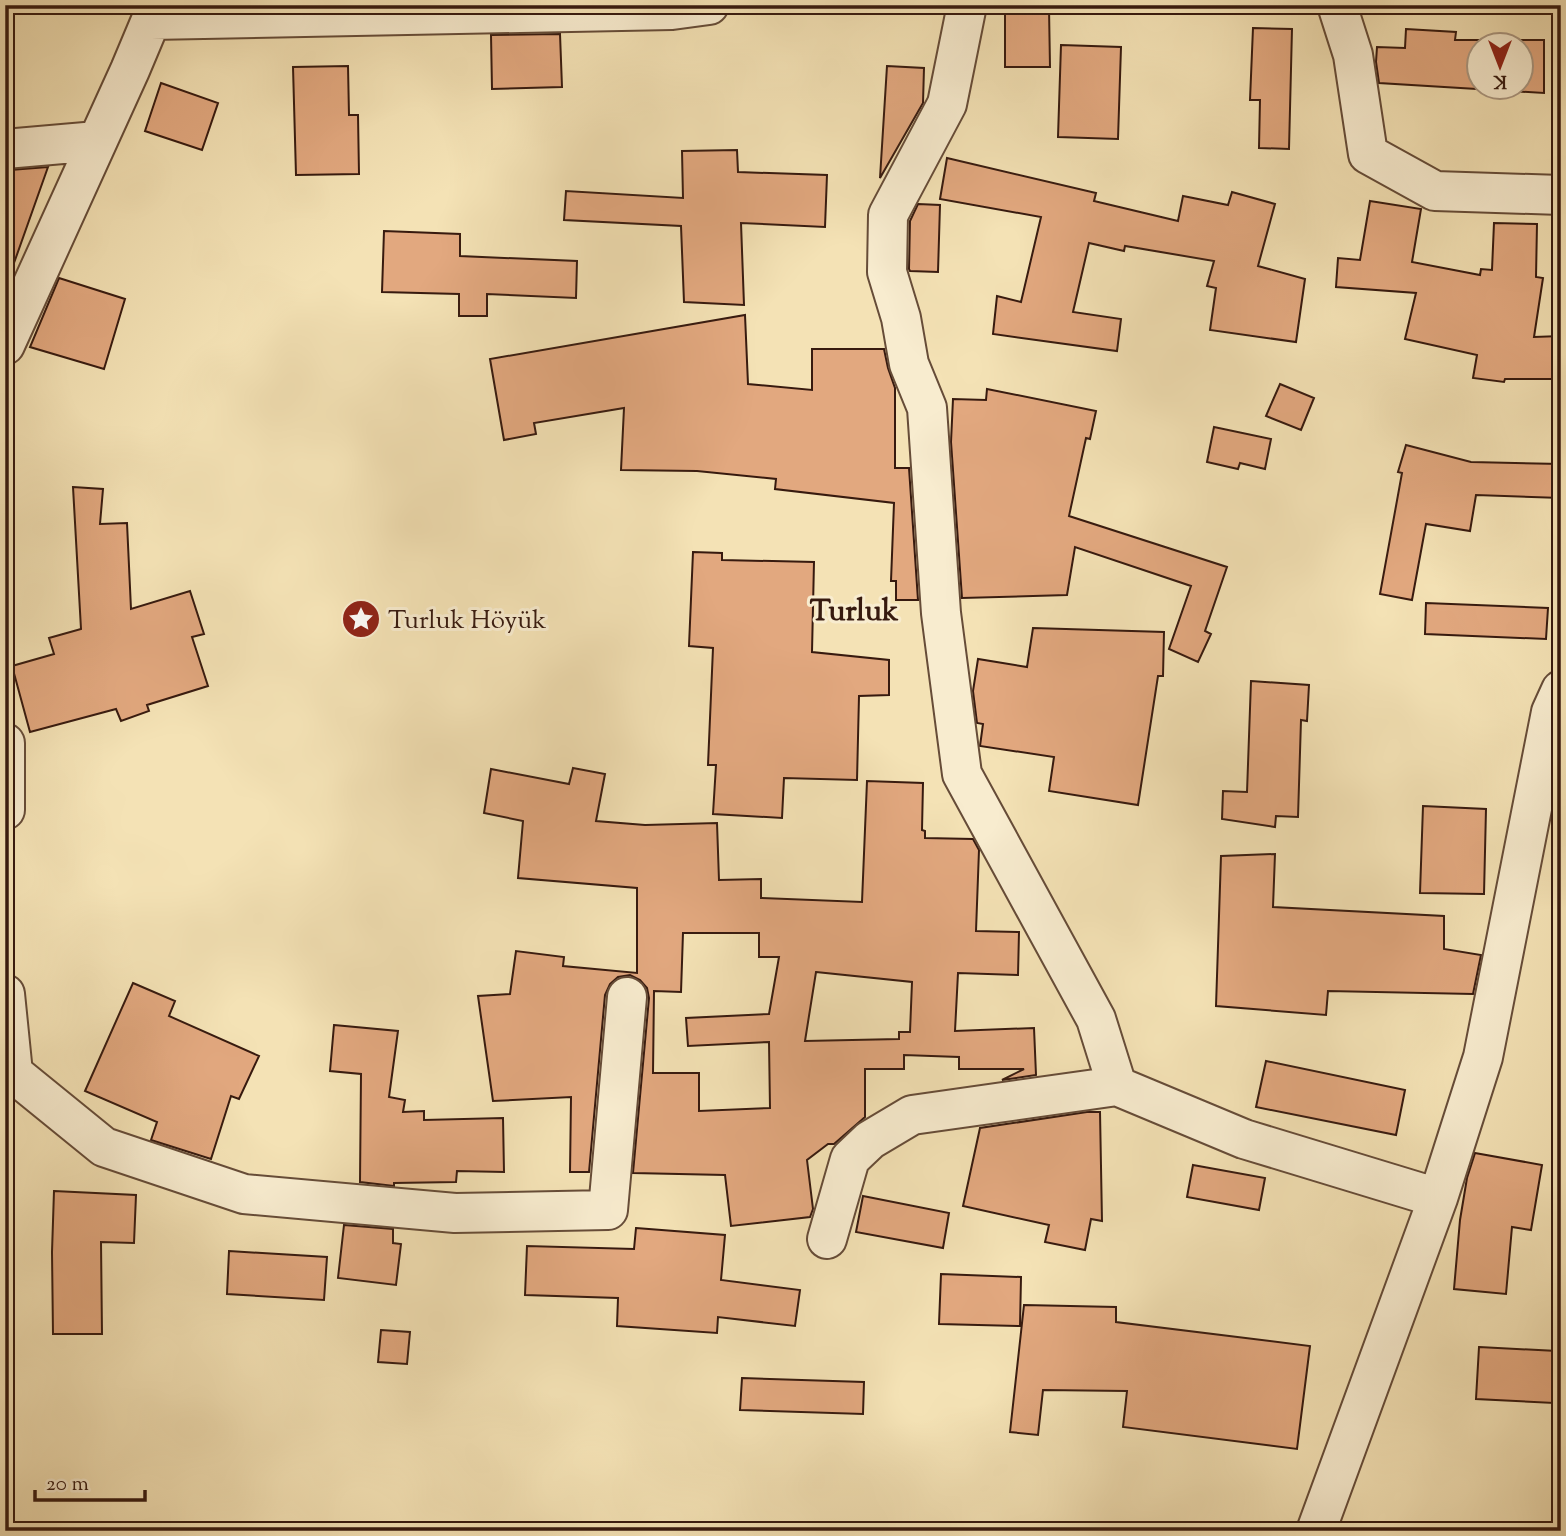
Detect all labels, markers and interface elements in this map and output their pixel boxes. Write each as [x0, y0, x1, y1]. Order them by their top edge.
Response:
north arrow [1464, 32, 1534, 102]
text: K [1493, 67, 1507, 94]
district label: Turluk [810, 591, 899, 634]
place icon: Turluk Höyük [340, 598, 382, 640]
place label: Turluk Höyük [388, 603, 546, 640]
scale bar [35, 1459, 145, 1503]
text: 20 m [46, 1470, 89, 1500]

